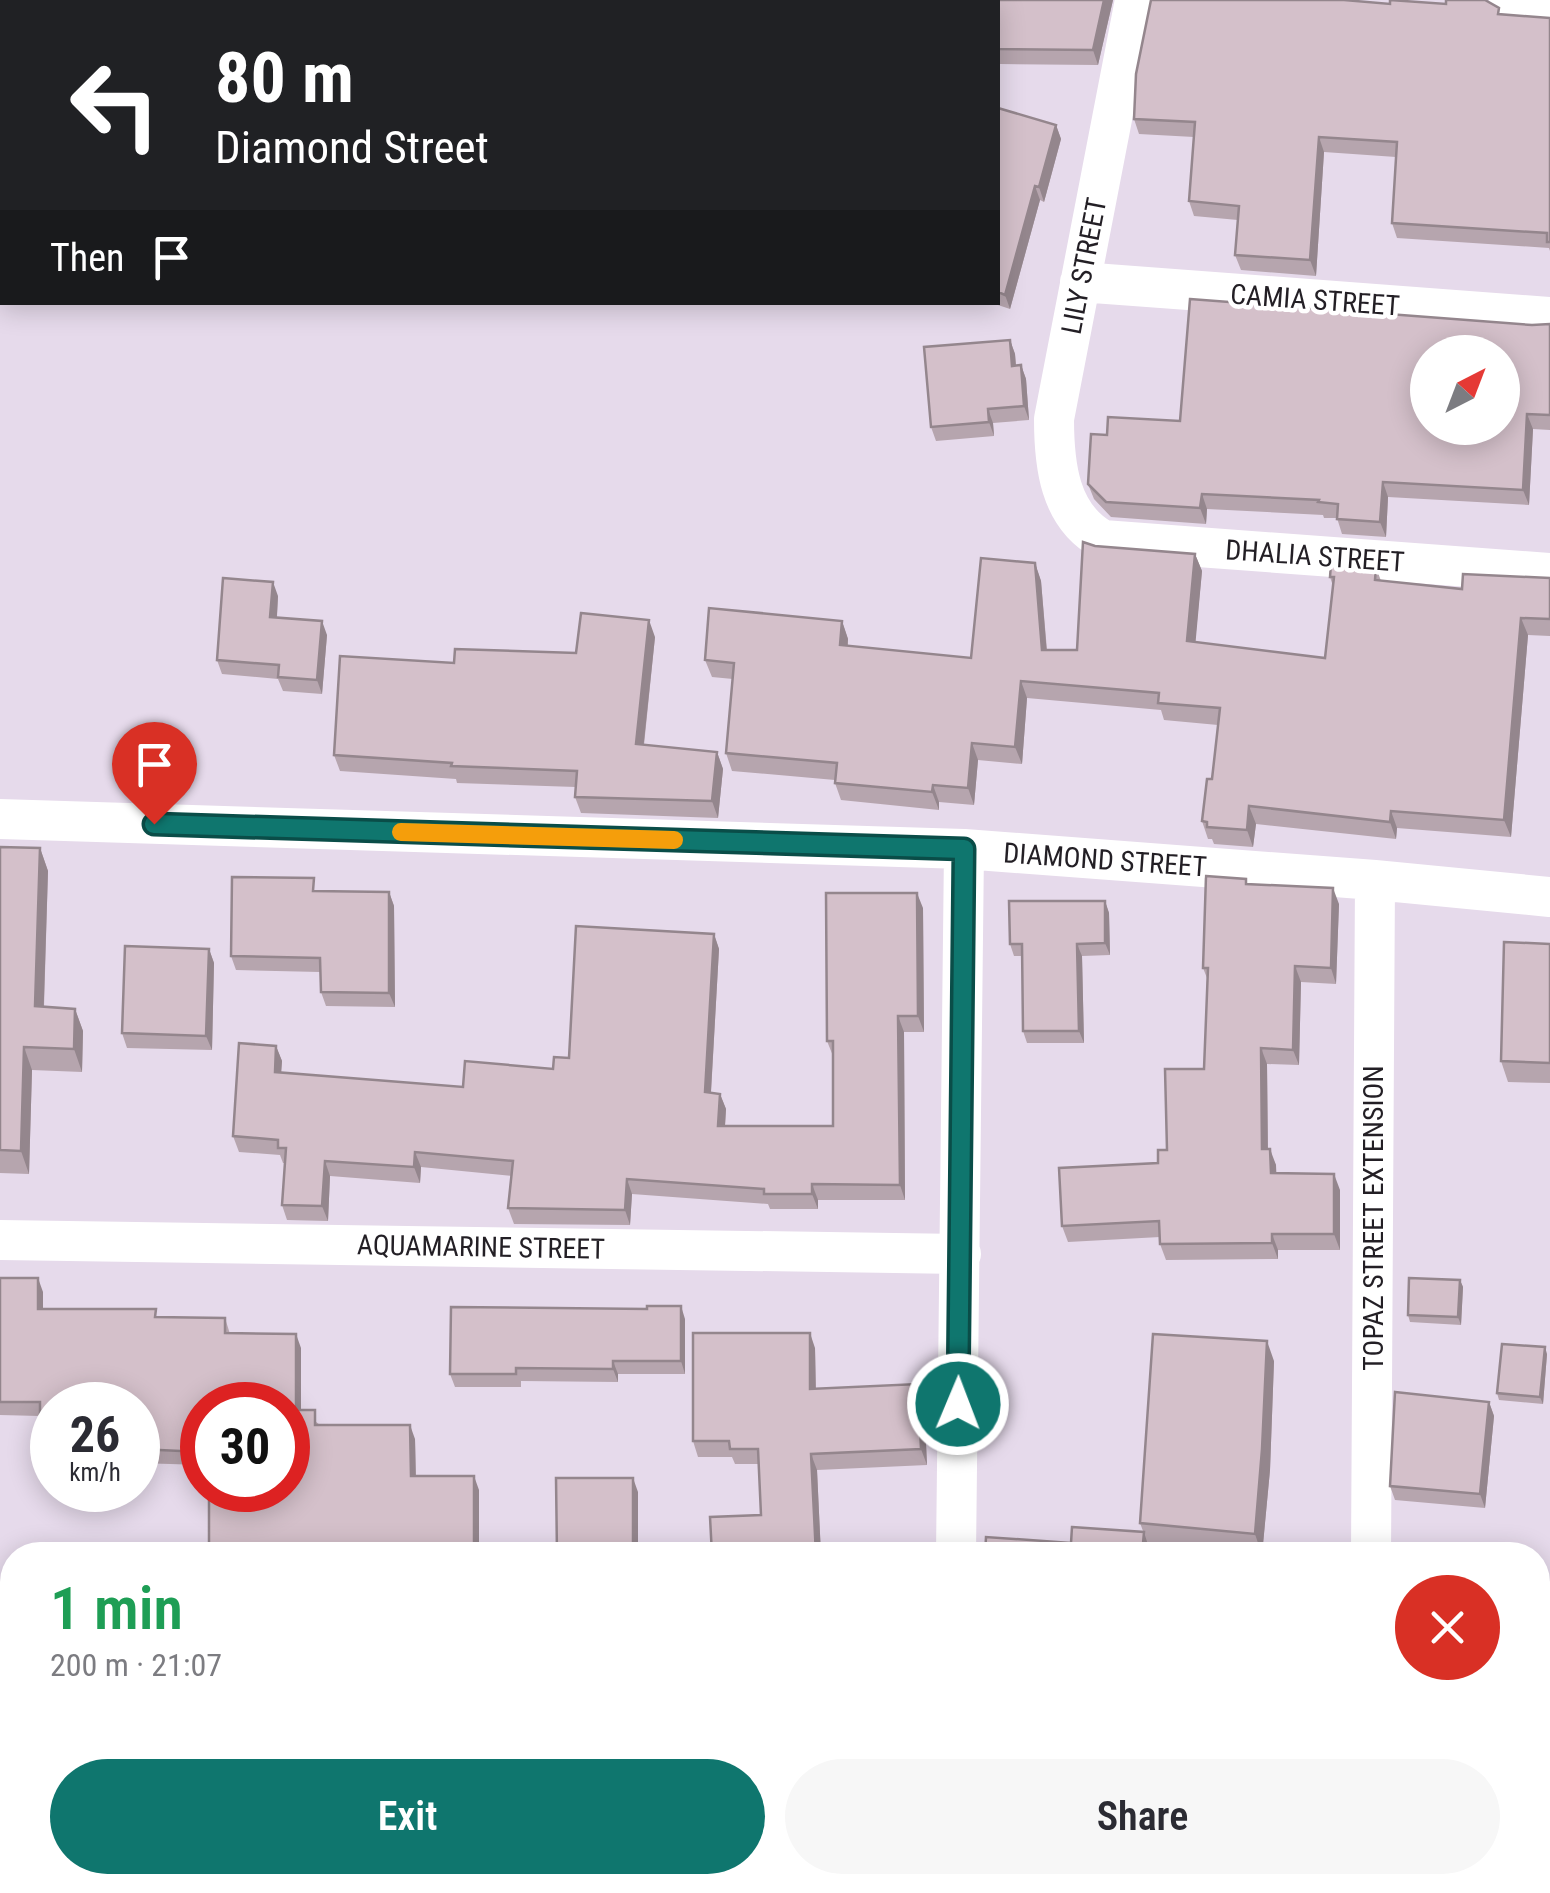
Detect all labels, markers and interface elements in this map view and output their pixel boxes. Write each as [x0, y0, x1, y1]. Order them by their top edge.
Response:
text: 80 m [215, 37, 354, 119]
icon: left [50, 40, 180, 170]
text: Diamond Street [215, 121, 489, 174]
street label: LILY STREET [1055, 195, 1113, 337]
icon: arrive [144, 230, 199, 285]
text: Then [50, 236, 124, 280]
street label: CAMIA STREET [1229, 278, 1401, 322]
north arrow [1410, 335, 1520, 445]
map controls [1410, 335, 1520, 445]
street label: DHALIA STREET [1224, 533, 1406, 579]
pin [112, 722, 197, 825]
icon: arrive [127, 737, 182, 792]
street label: DIAMOND STREET [1002, 836, 1208, 884]
street label: TOPAZ STREET EXTENSION [1357, 1065, 1390, 1371]
street label: AQUAMARINE STREET [357, 1228, 605, 1266]
position arrow [906, 1352, 1010, 1456]
speed limit sign: 30 [180, 1382, 310, 1512]
text: 26 [70, 1406, 120, 1464]
text: km/h [69, 1458, 121, 1487]
text: 1 min [50, 1573, 183, 1644]
button: close [1395, 1575, 1500, 1680]
text: 200 m · 21:07 [50, 1646, 222, 1684]
button: Exit [50, 1759, 765, 1874]
button: Share [785, 1759, 1500, 1874]

